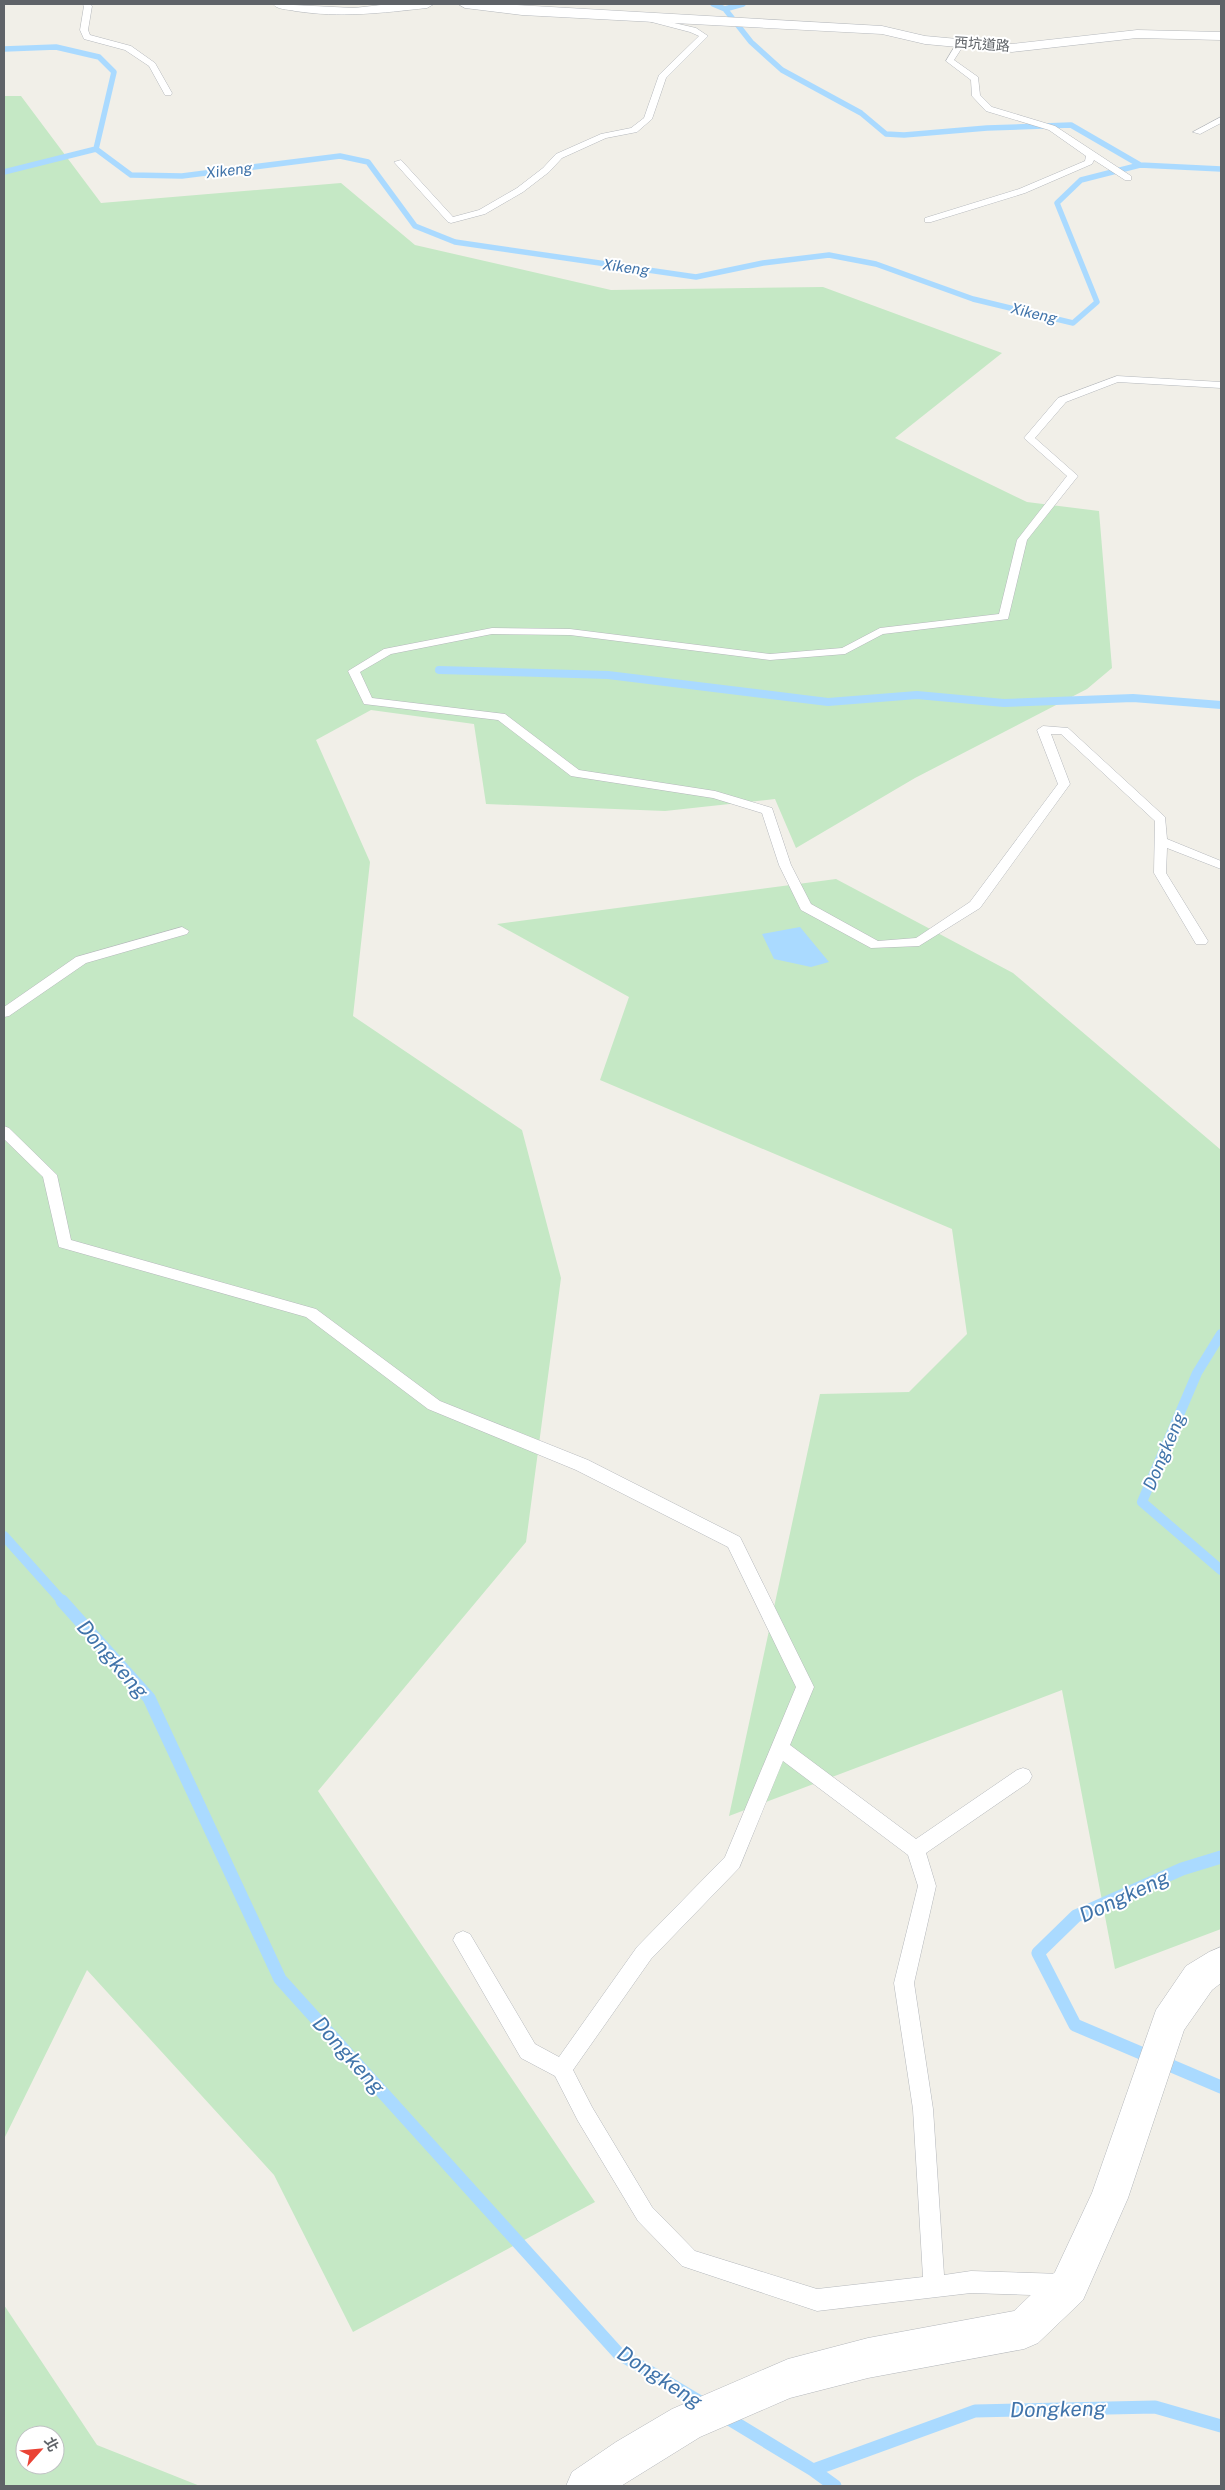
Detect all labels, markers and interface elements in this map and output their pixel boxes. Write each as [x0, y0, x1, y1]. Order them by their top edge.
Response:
street label: 西坑道路 [954, 34, 1010, 54]
water label: Xikeng [205, 159, 253, 181]
water label: Xikeng [602, 255, 650, 279]
water label: Xikeng [1009, 299, 1059, 327]
water label: Dongkeng [1138, 1409, 1190, 1493]
water label: Dongkeng [72, 1615, 154, 1704]
water label: Dongkeng [1075, 1864, 1173, 1928]
water label: Dongkeng [308, 2011, 391, 2099]
water label: Dongkeng [613, 2340, 708, 2414]
water label: Dongkeng [1010, 2396, 1107, 2422]
north arrow [15, 2425, 65, 2475]
text: 北 [41, 2434, 62, 2454]

